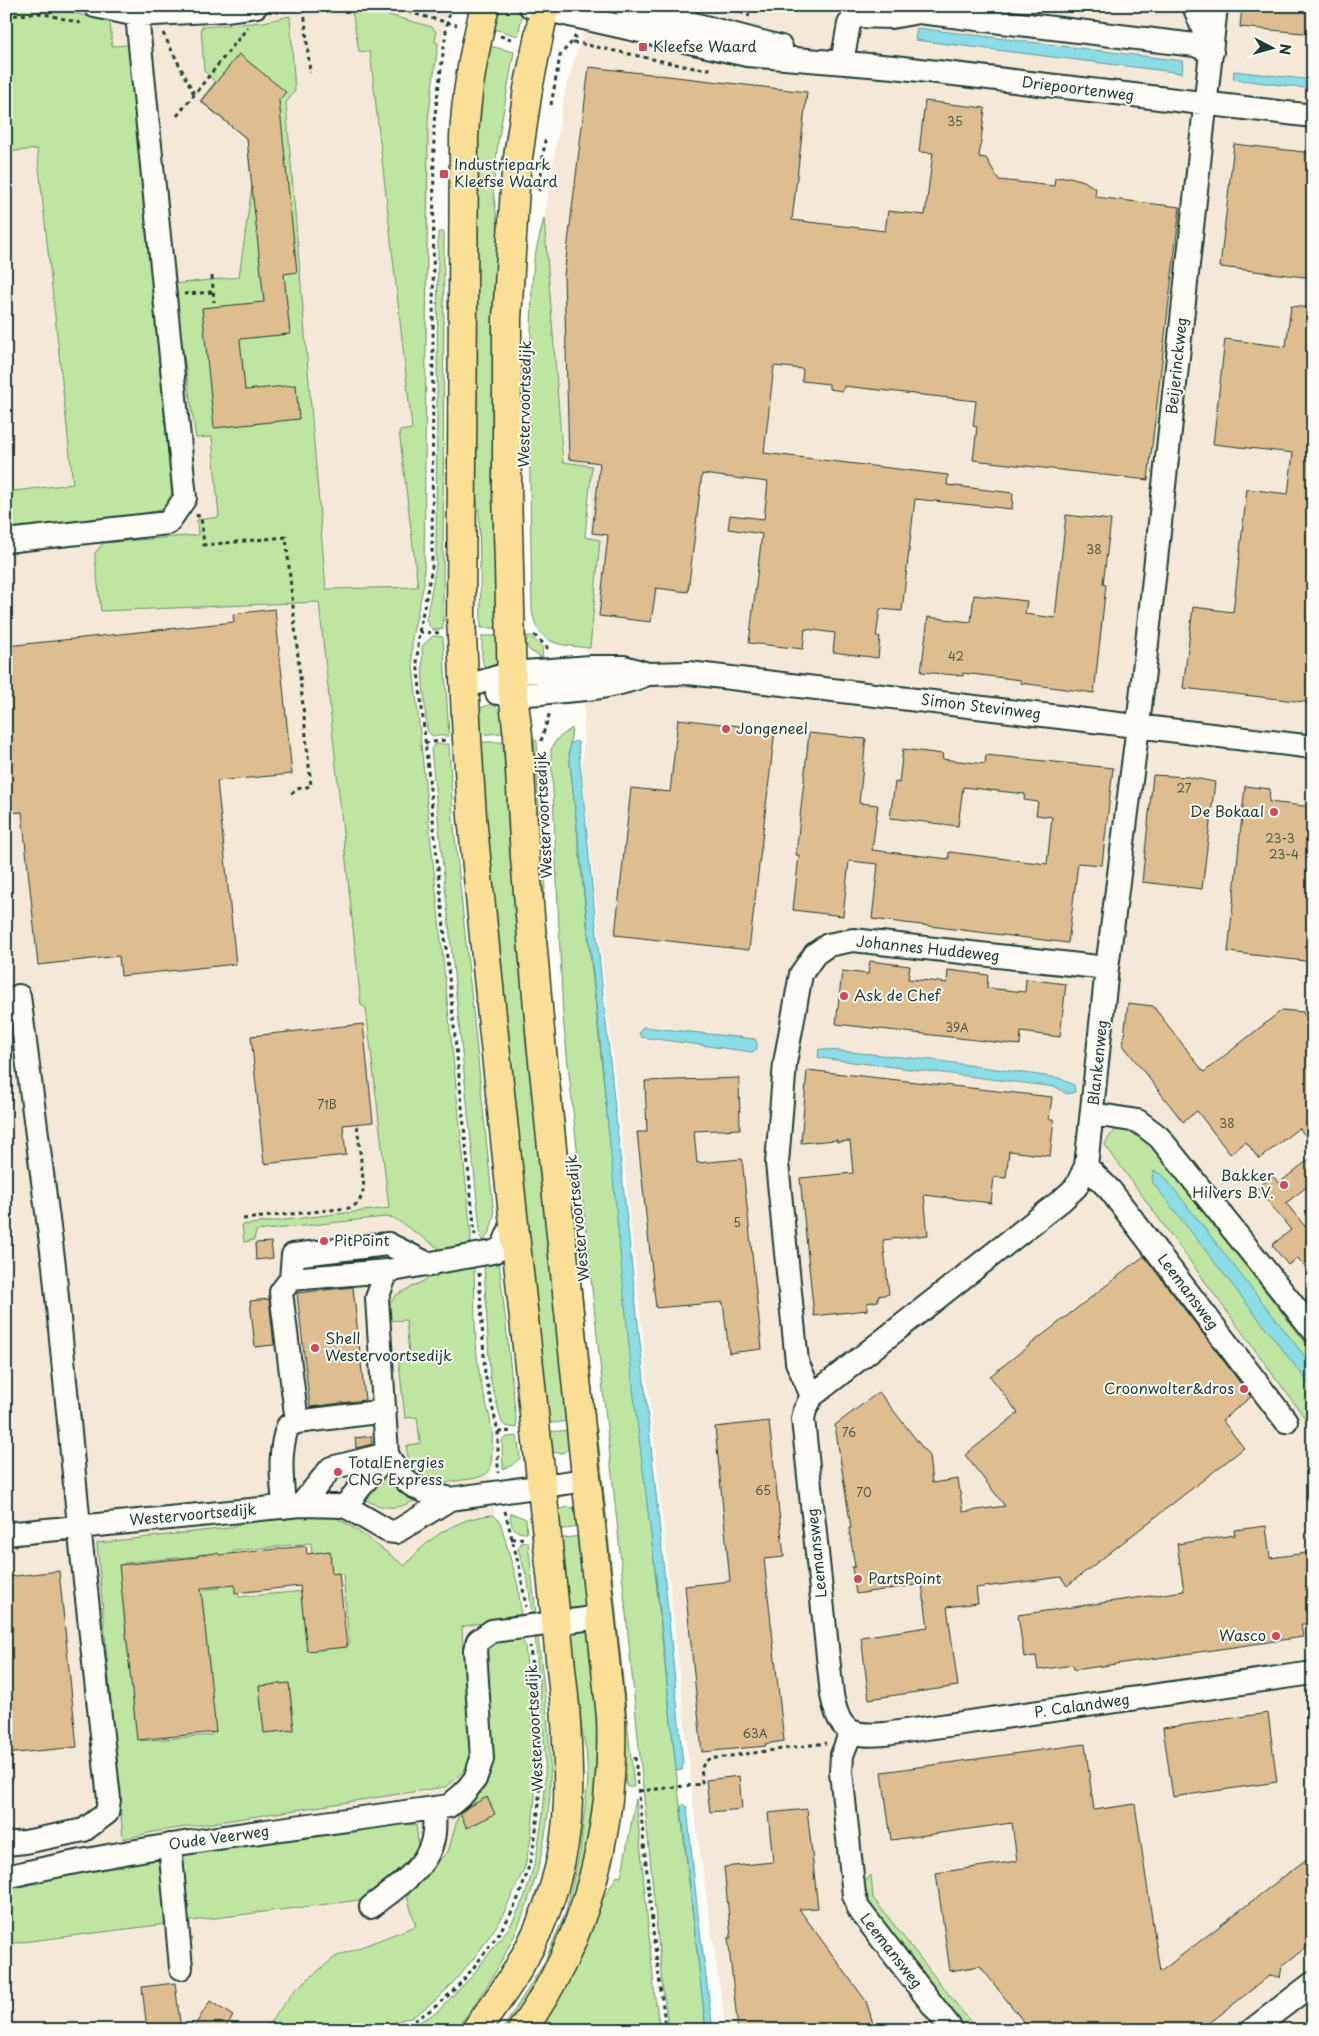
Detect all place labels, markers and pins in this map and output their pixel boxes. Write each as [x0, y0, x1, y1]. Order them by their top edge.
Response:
place label: Kleefse Waard [653, 34, 757, 57]
marker: Kleefse Waard [637, 41, 649, 53]
place label: Industriepark Kleefse Waard [454, 152, 558, 192]
marker: Industriepark Kleefse Waard [438, 168, 450, 180]
place label: Jongeneel [736, 716, 808, 739]
marker: Jongeneel [720, 723, 732, 735]
place label: De Bokaal [1190, 799, 1264, 822]
marker: De Bokaal [1268, 806, 1280, 818]
place label: Ask de Chef [854, 983, 942, 1006]
marker: Ask de Chef [838, 990, 850, 1002]
place label: Bakker Hilvers B.V. [1192, 1163, 1274, 1203]
marker: Bakker Hilvers B.V. [1278, 1179, 1290, 1191]
place label: PitPoint [334, 1228, 390, 1251]
marker: PitPoint [318, 1235, 330, 1247]
place label: Shell Westervoortsedijk [325, 1326, 452, 1366]
marker: Shell Westervoortsedijk [309, 1342, 321, 1354]
place label: Croonwolter&dros [1104, 1376, 1234, 1399]
marker: Croonwolter&dros [1238, 1383, 1250, 1395]
place label: TotalEnergies CNG Express [348, 1450, 445, 1490]
marker: TotalEnergies CNG Express [332, 1466, 344, 1478]
place label: PartsPoint [868, 1566, 942, 1589]
marker: PartsPoint [852, 1573, 864, 1585]
place label: Wasco [1219, 1623, 1266, 1646]
marker: Wasco [1270, 1630, 1282, 1642]

